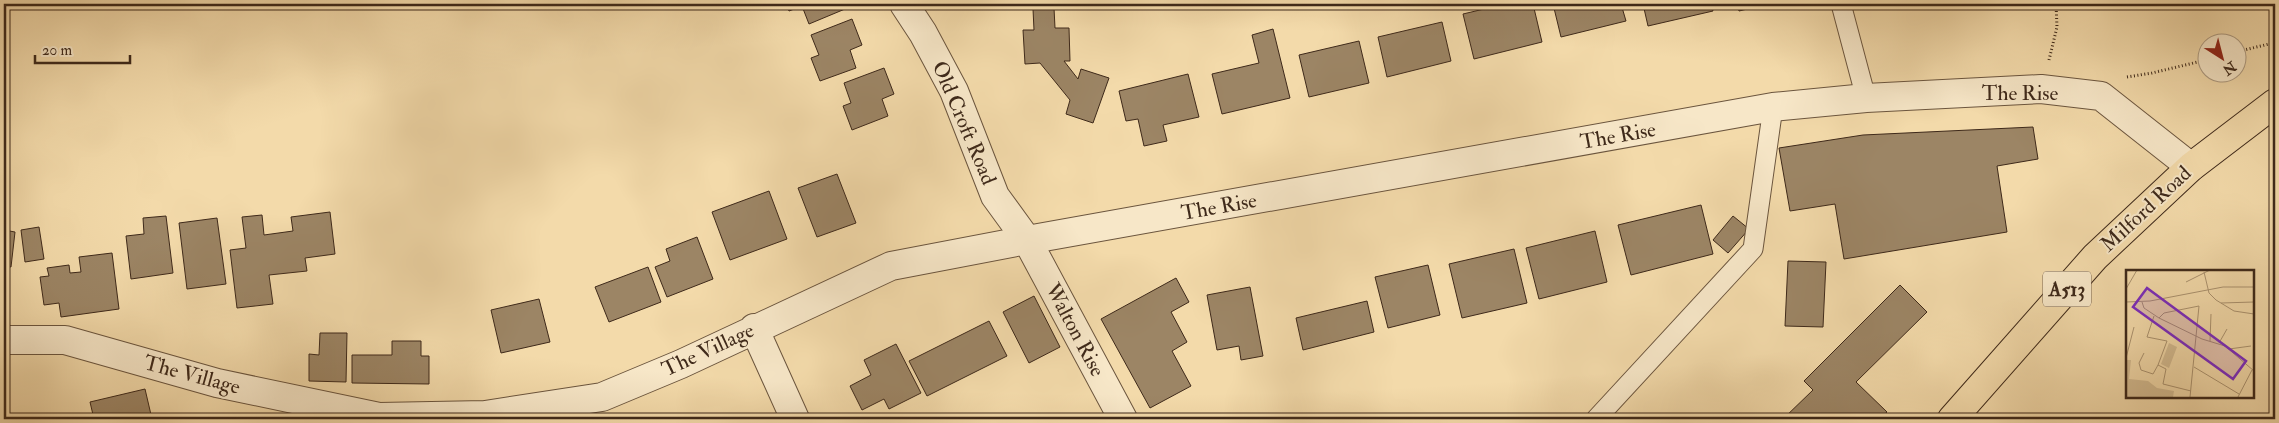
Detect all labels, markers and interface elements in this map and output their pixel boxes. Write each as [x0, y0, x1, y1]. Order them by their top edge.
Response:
scale bar [35, 32, 130, 64]
north arrow [2196, 32, 2246, 82]
text: 20 m [42, 41, 72, 60]
street label: Old Croft Road [926, 57, 1002, 190]
text: N [2219, 57, 2240, 79]
street label: The Rise [1982, 80, 2058, 107]
street label: The Rise [1578, 116, 1658, 156]
street label: Milford Road [2095, 160, 2198, 258]
street label: The Rise [1179, 187, 1259, 227]
inset map [2126, 270, 2254, 398]
road number: A513 [2043, 272, 2091, 306]
street label: Walton Rise [1039, 278, 1111, 382]
street label: The Village [658, 317, 759, 383]
street label: The Village [141, 349, 243, 401]

